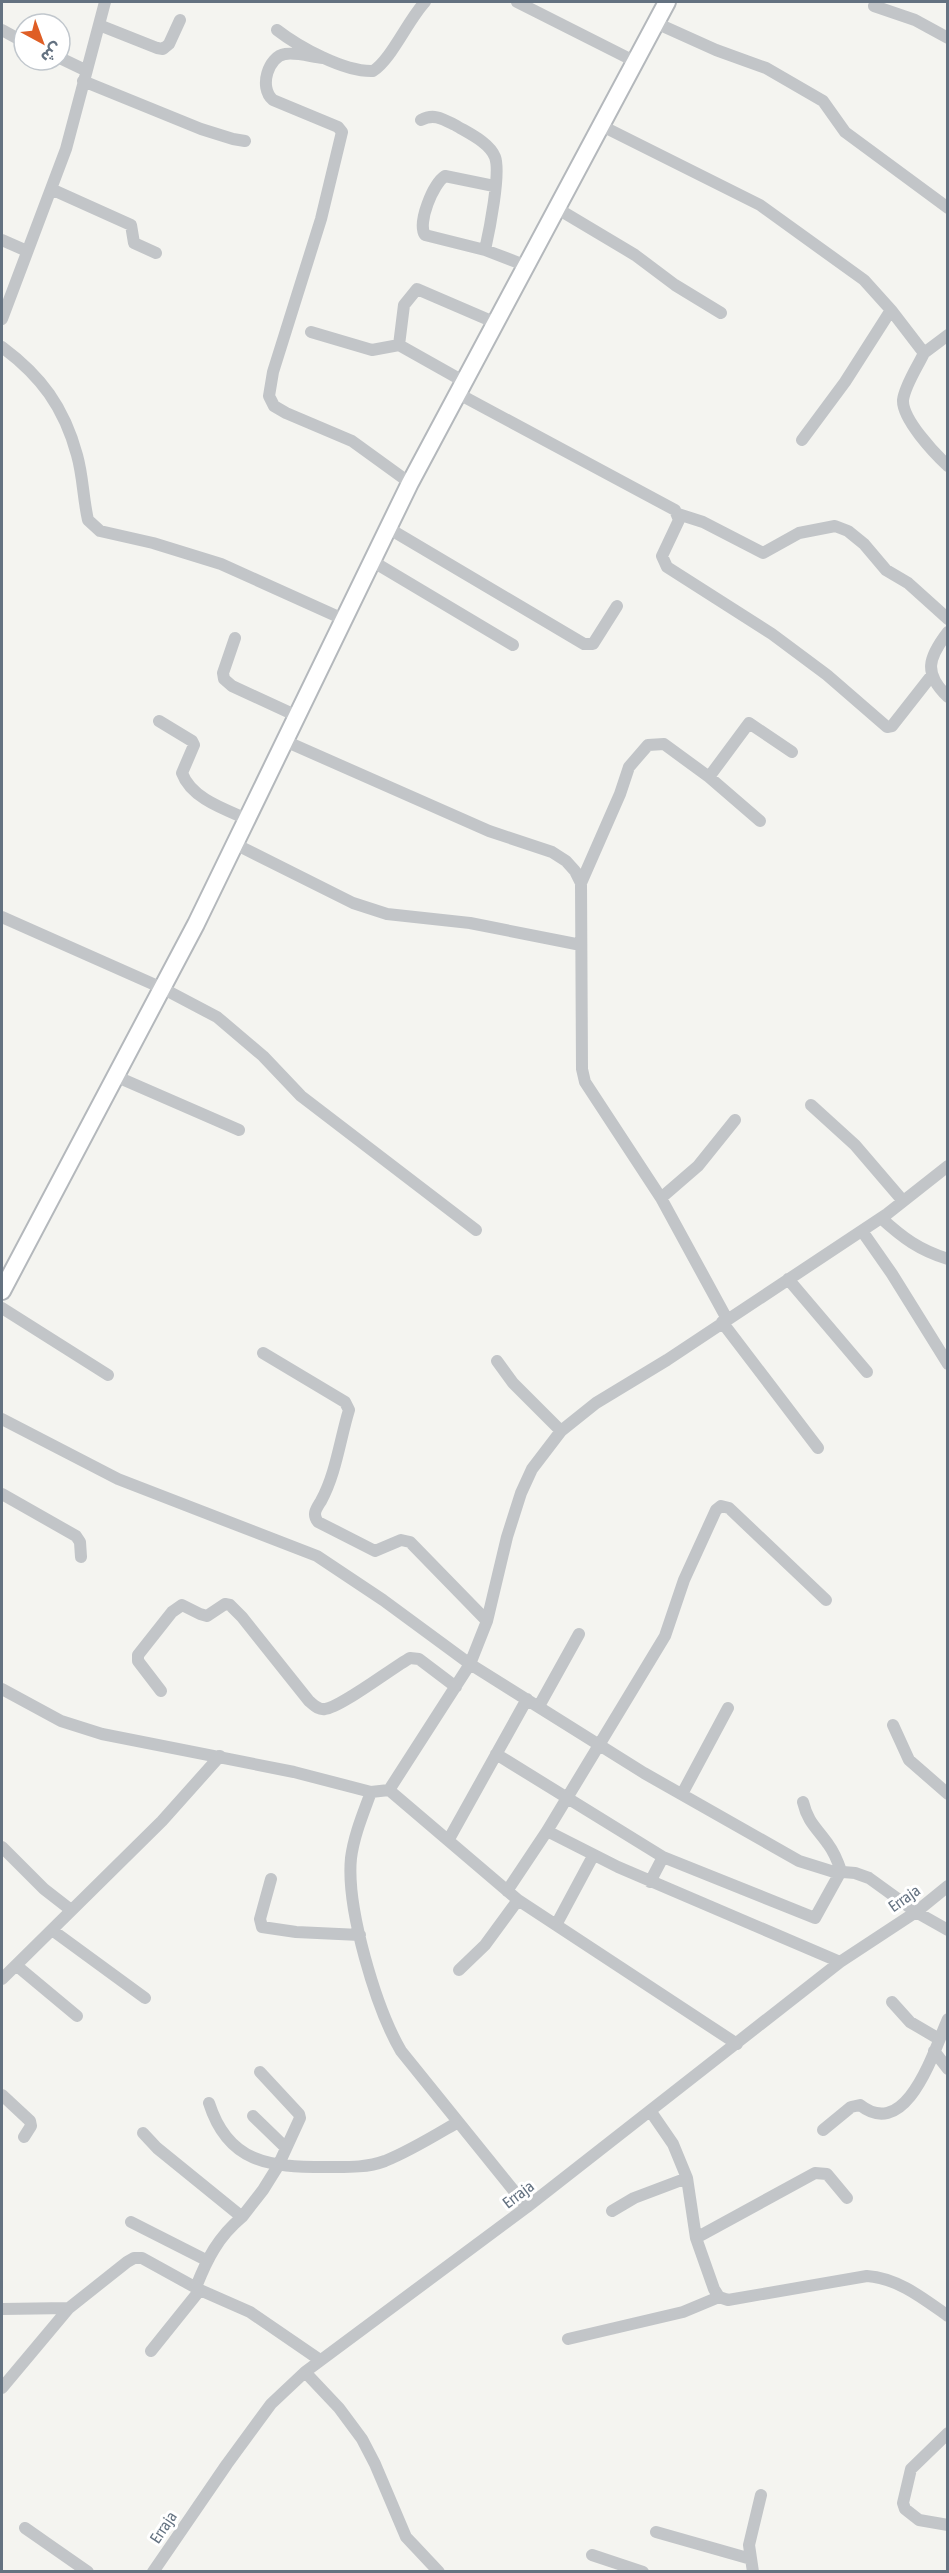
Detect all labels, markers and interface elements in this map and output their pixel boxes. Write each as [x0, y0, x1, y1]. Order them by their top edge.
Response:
north arrow [12, 12, 72, 72]
text: ش [37, 39, 66, 67]
street label: Erraja [885, 1881, 924, 1916]
street label: Erraja [499, 2176, 538, 2212]
street label: Erraja [146, 2508, 181, 2547]

